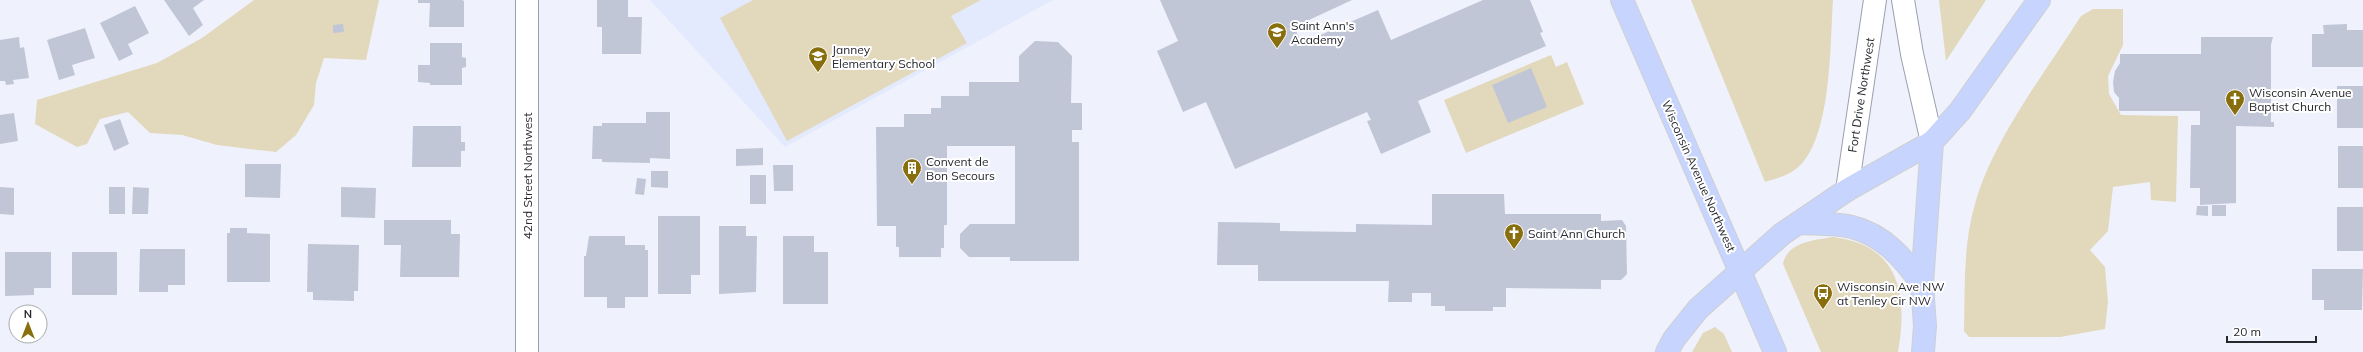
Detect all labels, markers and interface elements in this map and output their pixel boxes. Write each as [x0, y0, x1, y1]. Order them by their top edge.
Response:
place label: Saint Ann's Academy [1291, 18, 1354, 47]
school or university icon: Saint Ann's Academy [1266, 21, 1288, 49]
street label: Fort Drive Northwest [1845, 36, 1877, 154]
place label: Janney Elementary School [832, 42, 935, 71]
school or university icon: Janney Elementary School [807, 45, 829, 73]
place label: Wisconsin Avenue Baptist Church [2249, 85, 2352, 114]
church icon: Wisconsin Avenue Baptist Church [2224, 88, 2246, 116]
street label: Wisconsin Avenue Northwest [1659, 98, 1739, 254]
street label: 42nd Street Northwest [520, 113, 535, 239]
place label: Convent de Bon Secours [926, 154, 995, 183]
building icon: Convent de Bon Secours [901, 157, 923, 185]
church icon: Saint Ann Church [1503, 222, 1525, 250]
place label: Saint Ann Church [1528, 226, 1625, 241]
place label: Wisconsin Ave NW at Tenley Cir NW [1837, 279, 1945, 308]
bus stop icon: Wisconsin Ave NW at Tenley Cir NW [1812, 282, 1834, 310]
north arrow [8, 304, 48, 344]
text: N [24, 307, 32, 321]
scale bar [2227, 318, 2316, 344]
text: 20 m [2233, 324, 2261, 339]

